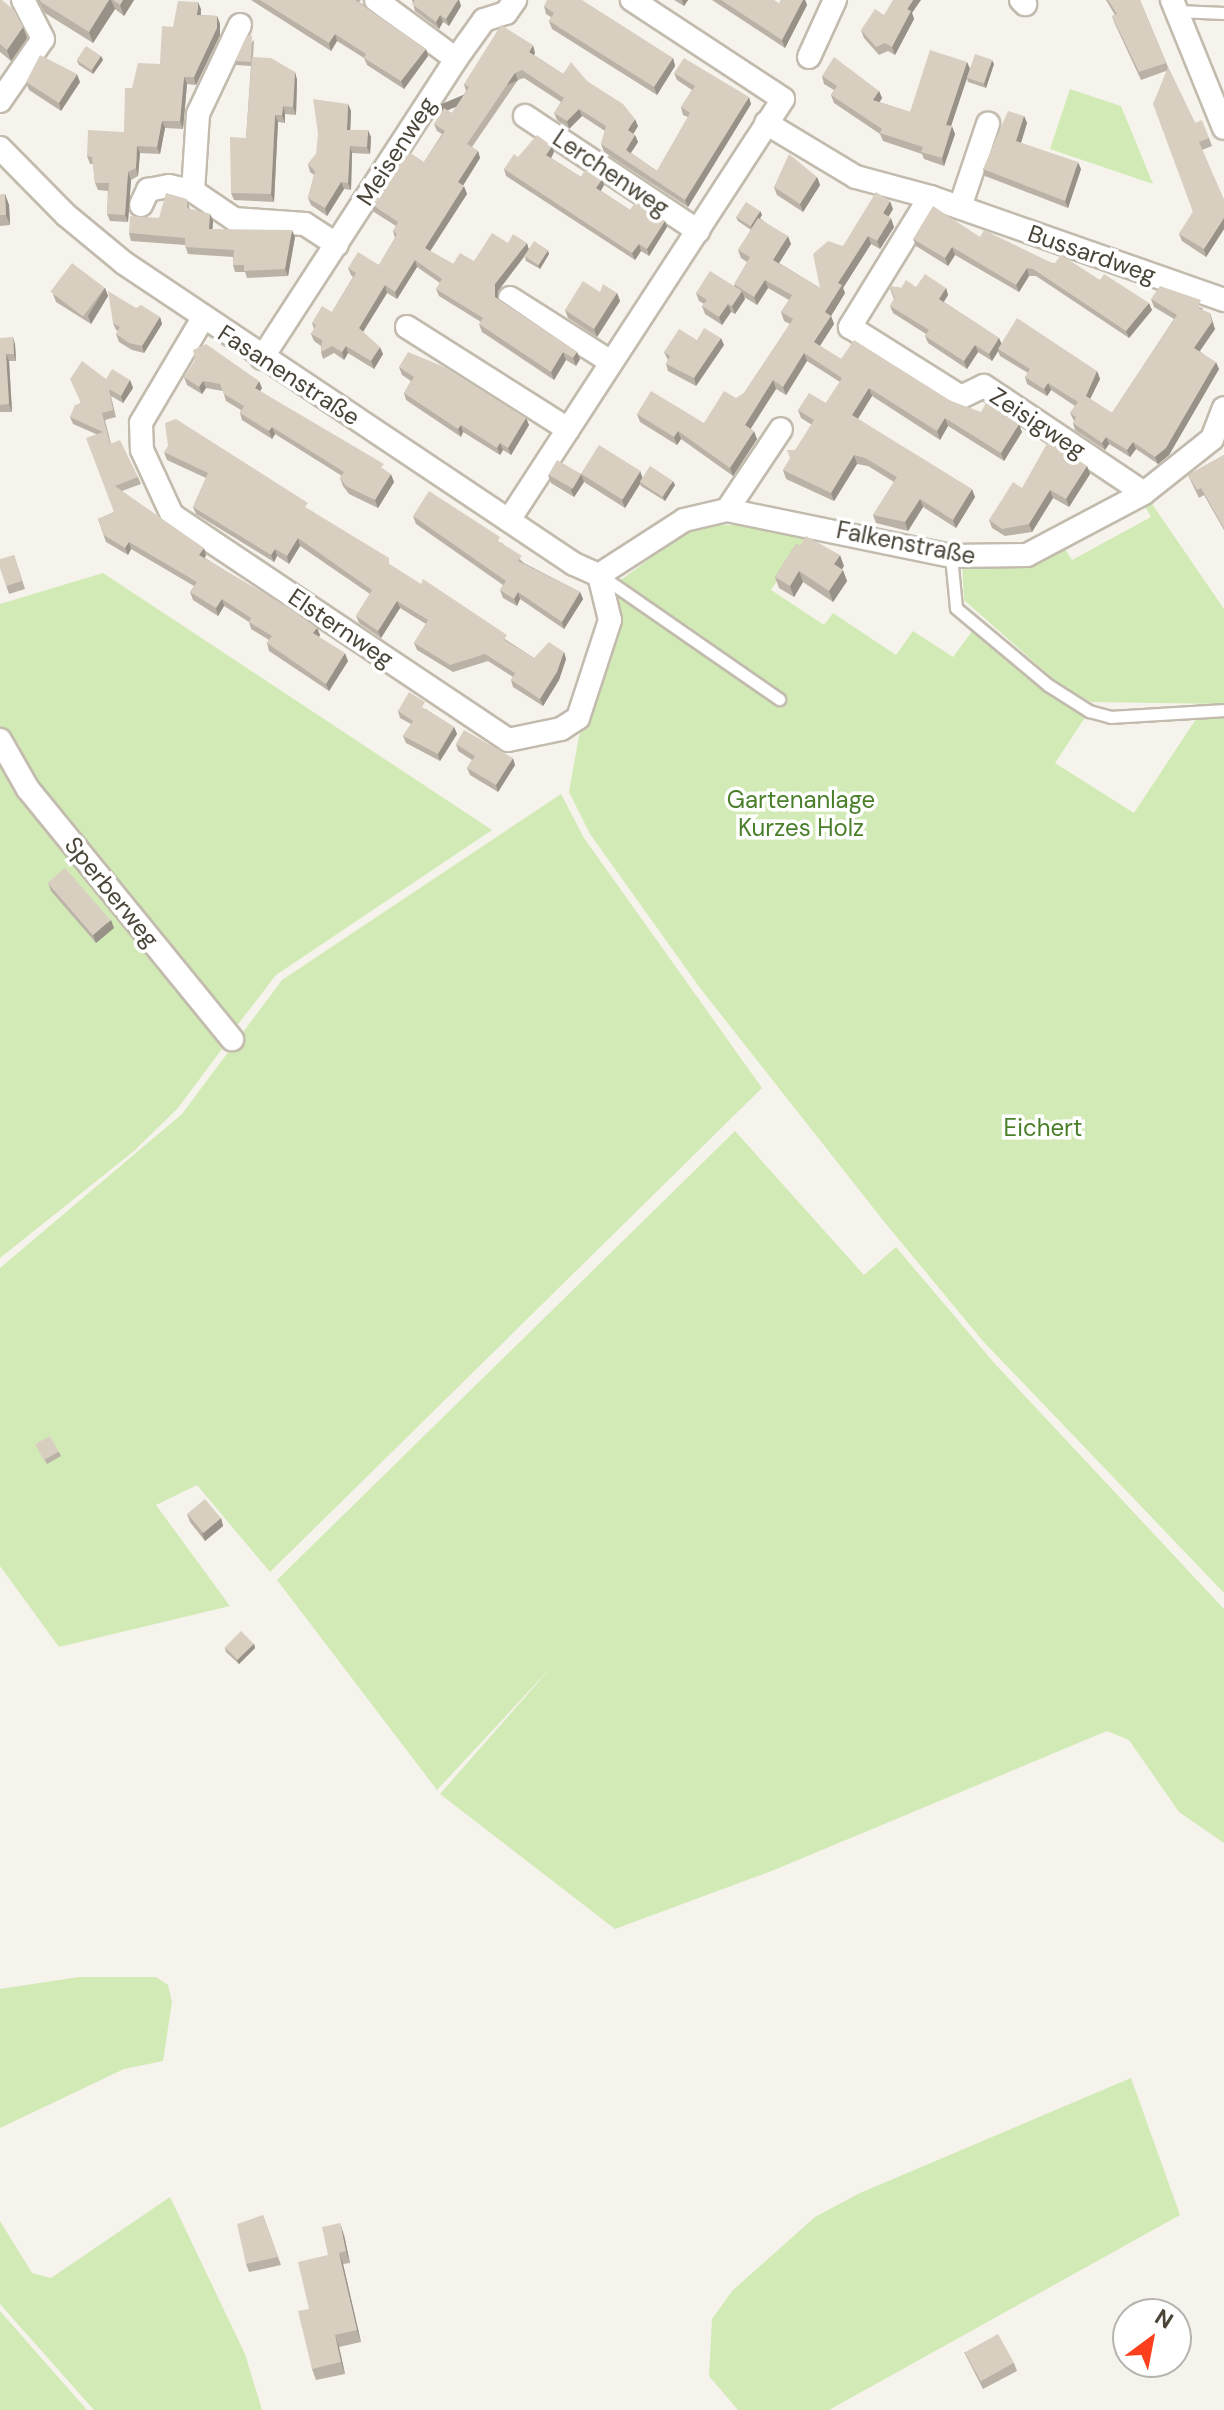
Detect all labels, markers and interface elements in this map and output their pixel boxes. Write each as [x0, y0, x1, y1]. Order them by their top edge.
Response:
street label: Meisenweg [350, 91, 442, 211]
street label: Lerchenweg [547, 124, 675, 222]
street label: Bussardweg [1024, 219, 1160, 289]
street label: Fasanenstraße [213, 318, 365, 432]
street label: Zeisigweg [985, 381, 1091, 465]
street label: Falkenstraße [834, 515, 978, 571]
street label: Elsternweg [283, 582, 399, 674]
park label: Gartenanlage Kurzes Holz [727, 786, 875, 842]
street label: Sperberweg [59, 831, 165, 953]
park label: Eichert [1004, 1114, 1082, 1142]
north arrow [1112, 2298, 1192, 2378]
text: N [1149, 2302, 1178, 2335]

